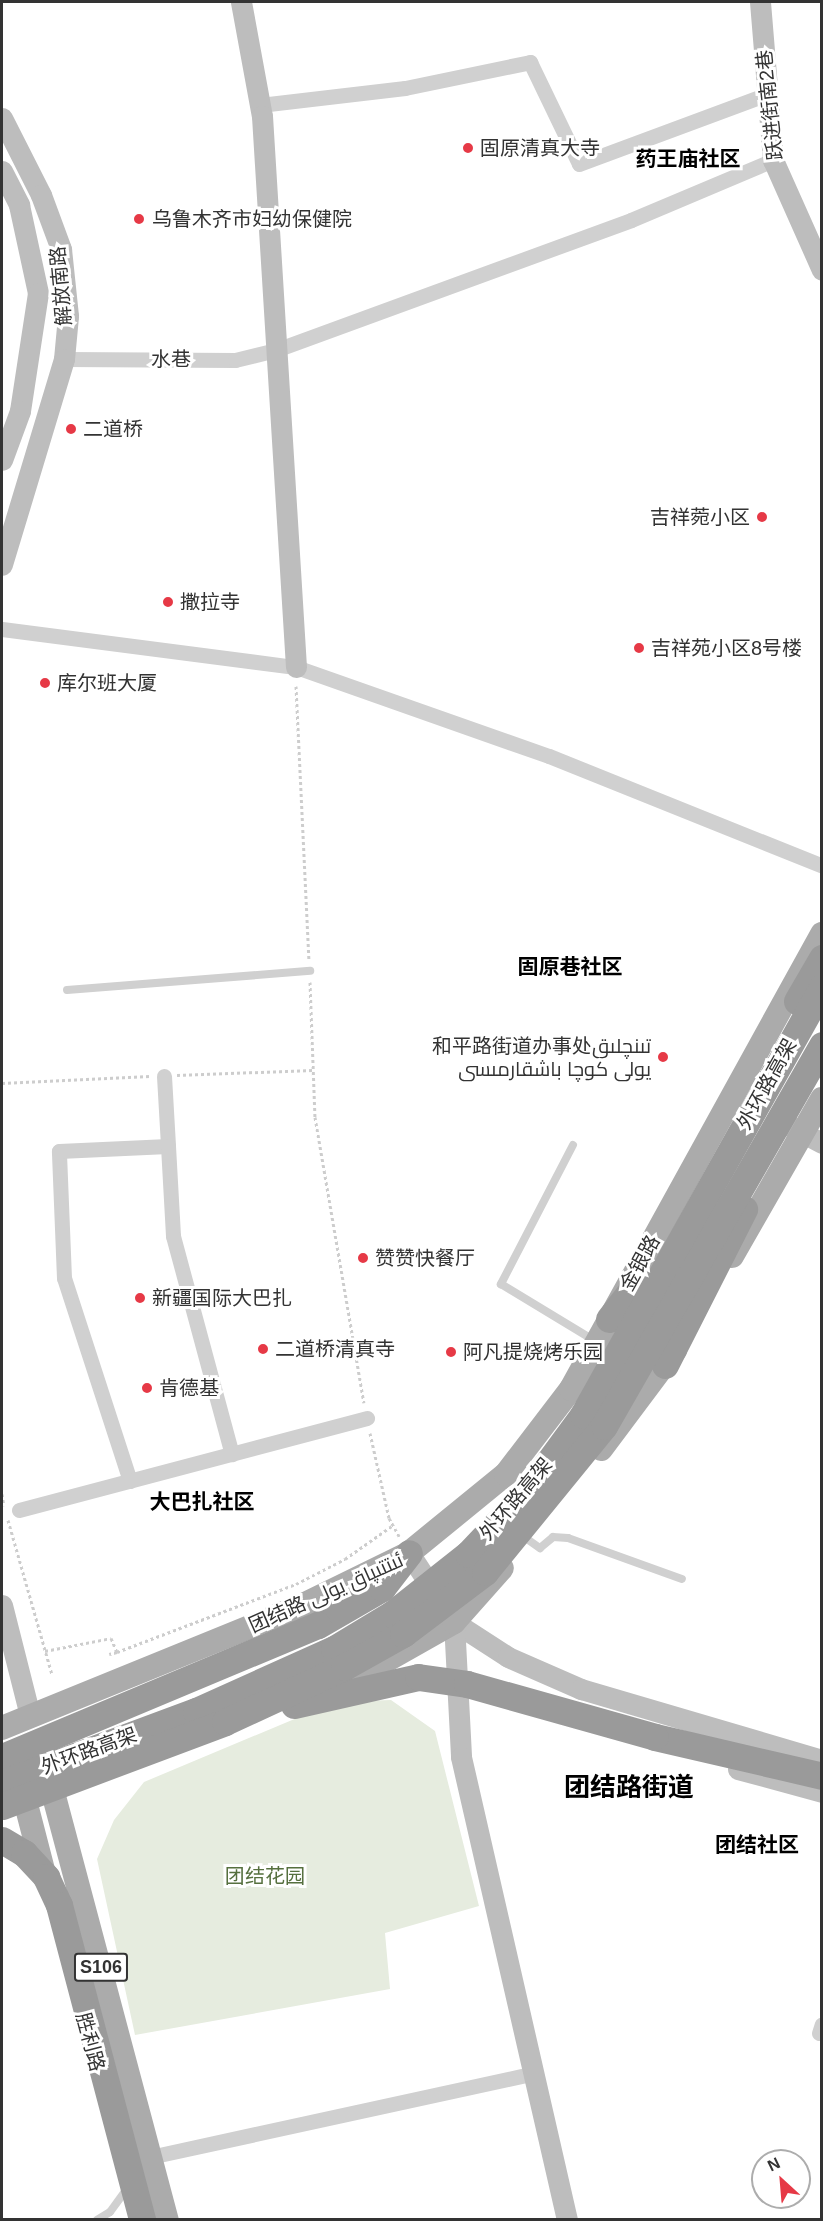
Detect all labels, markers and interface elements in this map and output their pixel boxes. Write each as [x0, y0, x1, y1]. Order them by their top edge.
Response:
street label: 跃进街南2巷 [752, 48, 788, 162]
place label: 固原清真大寺 [480, 136, 600, 160]
marker: 固原清真大寺 [461, 141, 475, 155]
district label: 药王庙社区 [636, 146, 740, 172]
place label: 乌鲁木齐市妇幼保健院 [152, 207, 352, 231]
marker: 乌鲁木齐市妇幼保健院 [130, 210, 148, 228]
street label: 解放南路 [46, 245, 76, 327]
street label: 水巷 [151, 347, 191, 371]
place label: 二道桥 [83, 417, 143, 441]
marker: 二道桥 [64, 422, 78, 436]
place label: 吉祥菀小区 [650, 505, 750, 529]
marker: 吉祥菀小区 [755, 510, 769, 524]
place label: 撒拉寺 [180, 590, 240, 614]
marker: 撒拉寺 [161, 595, 175, 609]
place label: 吉祥苑小区8号楼 [651, 636, 802, 660]
marker: 吉祥苑小区8号楼 [632, 641, 646, 655]
place label: 库尔班大厦 [57, 671, 157, 695]
marker: 库尔班大厦 [38, 676, 52, 690]
district label: 固原巷社区 [518, 954, 622, 980]
place label: 和平路街道办事处تىنچلىق يولى كوچا باشقارمىسى [432, 1034, 651, 1081]
street label: 外环路高架 [732, 1034, 802, 1134]
marker: 和平路街道办事处تىنچلىق يولى كوچا باشقارمىسى [656, 1050, 670, 1064]
street label: 金银路 [615, 1231, 665, 1295]
place label: 赞赞快餐厅 [375, 1246, 475, 1270]
marker: 赞赞快餐厅 [356, 1251, 370, 1265]
place label: 新疆国际大巴扎 [152, 1286, 292, 1310]
marker: 新疆国际大巴扎 [133, 1291, 147, 1305]
place label: 二道桥清真寺 [275, 1337, 395, 1361]
place label: 阿凡提烧烤乐园 [463, 1340, 603, 1364]
marker: 二道桥清真寺 [256, 1342, 270, 1356]
marker: 阿凡提烧烤乐园 [444, 1345, 458, 1359]
place label: 肯德基 [159, 1376, 219, 1400]
marker: 肯德基 [140, 1381, 154, 1395]
street label: 外环路高架 [475, 1453, 557, 1545]
district label: 大巴扎社区 [150, 1489, 254, 1515]
street label: 团结路 ئىتتىپاق يولى [245, 1548, 407, 1638]
street label: 外环路高架 [38, 1723, 140, 1779]
district label: 团结路街道 [564, 1772, 694, 1804]
district label: 团结社区 [715, 1832, 799, 1858]
park label: 团结花园 [225, 1864, 305, 1888]
road number: S106 [72, 1952, 130, 1982]
street label: 胜利路 [71, 2010, 109, 2074]
north arrow [751, 2149, 811, 2209]
text: N [765, 2154, 783, 2174]

